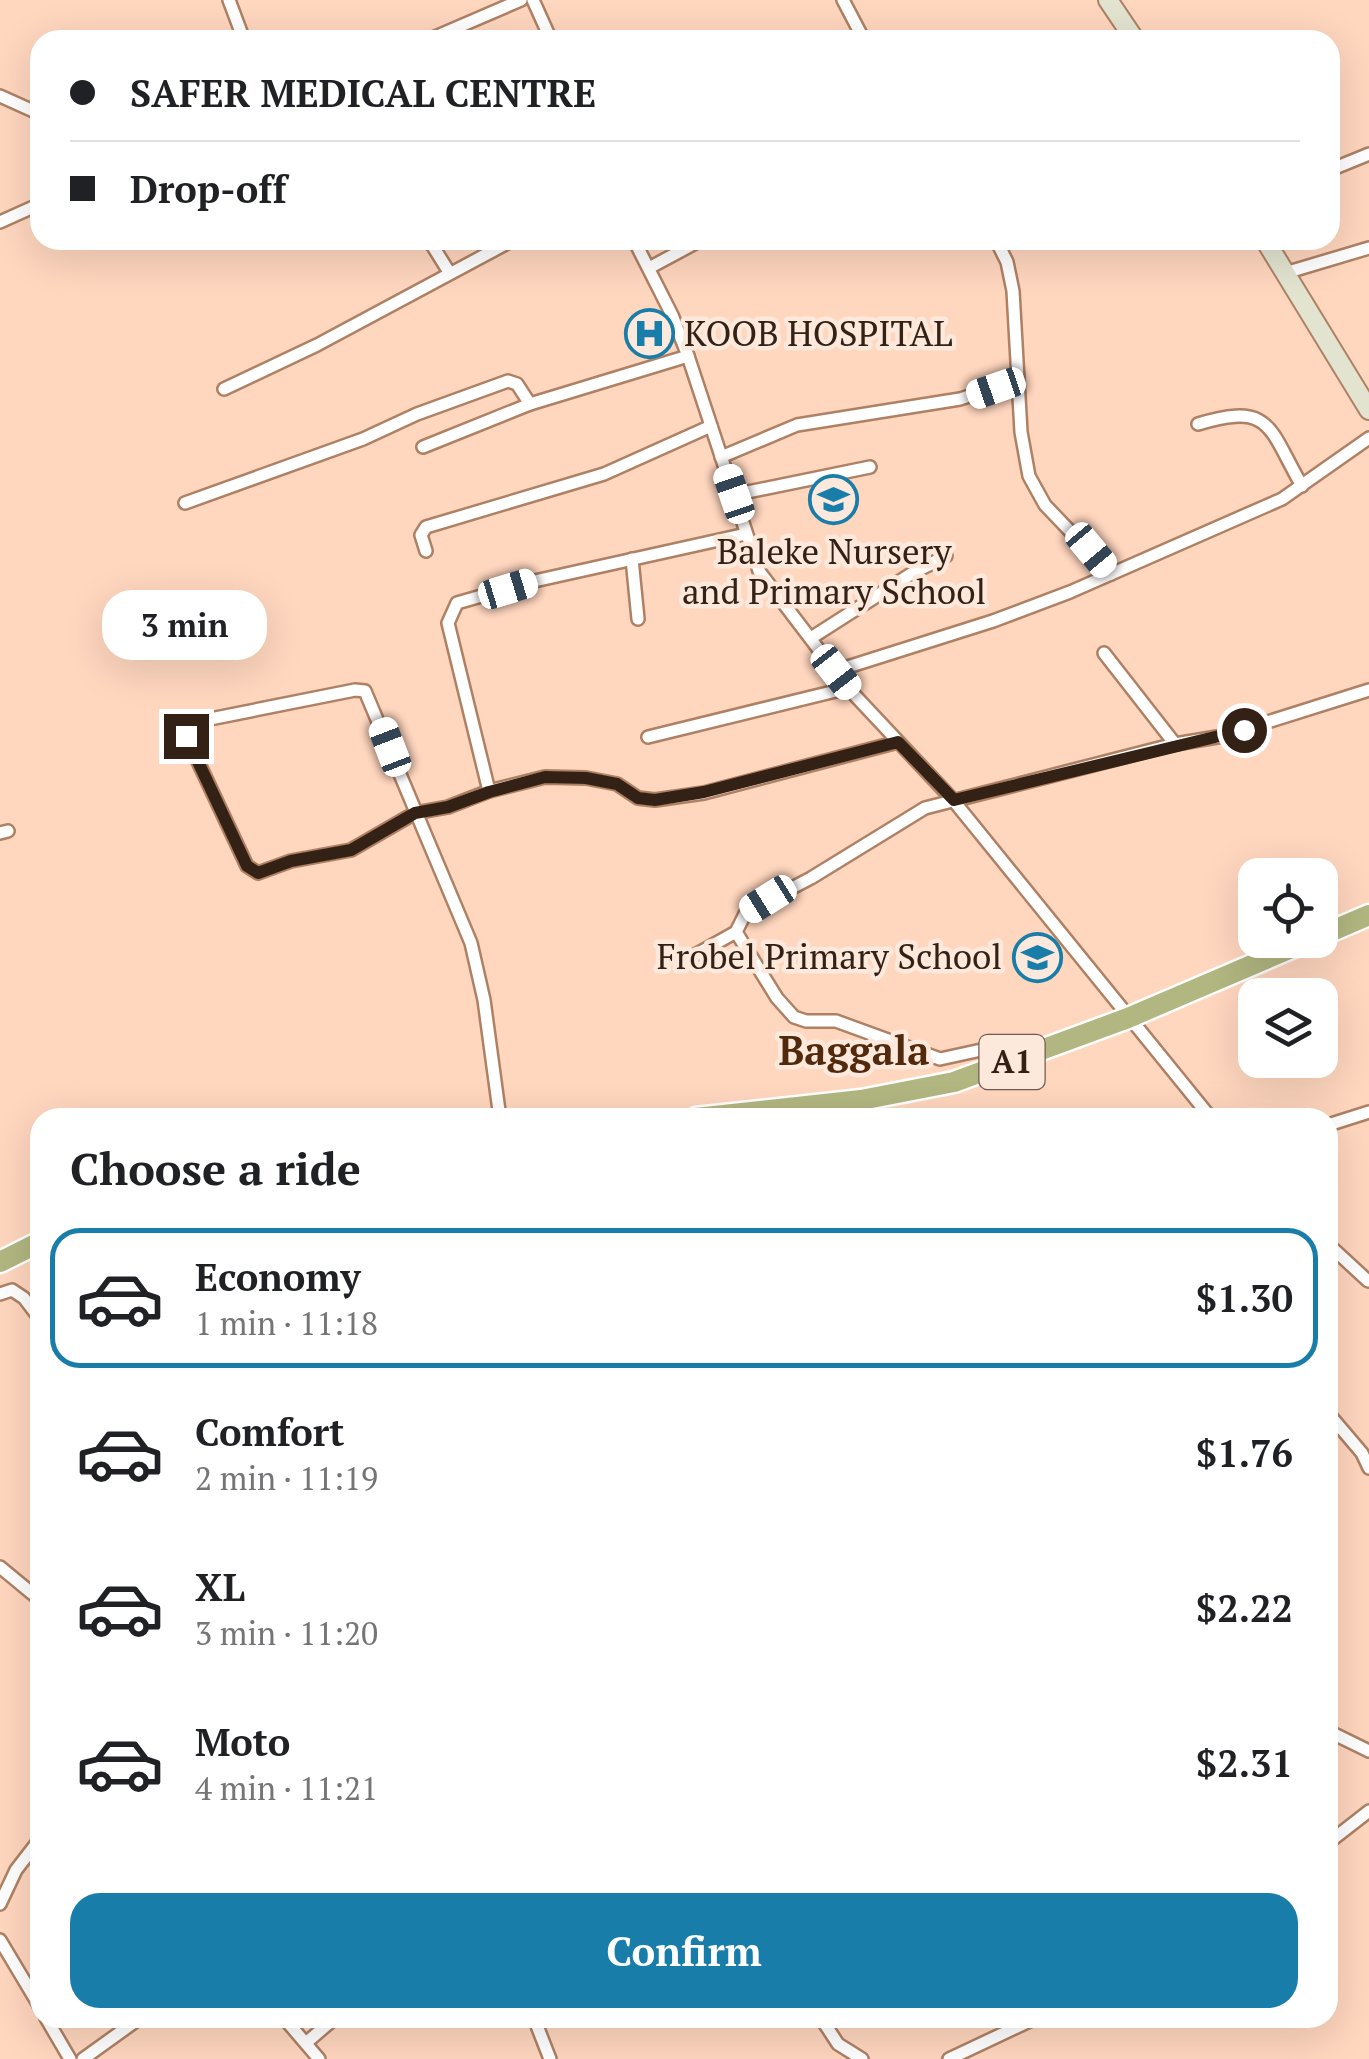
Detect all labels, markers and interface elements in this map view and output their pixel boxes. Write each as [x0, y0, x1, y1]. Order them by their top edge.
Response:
text: SAFER MEDICAL CENTRE [130, 68, 596, 118]
text: Drop-off [130, 164, 287, 214]
hospital icon: KOOB HOSPITAL [623, 308, 675, 360]
place label: KOOB HOSPITAL [684, 310, 953, 356]
car [963, 364, 1029, 412]
car [710, 461, 758, 527]
school or university icon: Baleke Nursery and Primary School [808, 474, 860, 526]
car [1060, 517, 1122, 583]
place label: Baleke Nursery and Primary School [682, 528, 986, 614]
car [475, 566, 541, 612]
callout: 3 min [104, 591, 268, 661]
text: 3 min [141, 604, 228, 646]
car [806, 639, 866, 705]
route start [1222, 708, 1267, 753]
route end [164, 714, 209, 759]
car [365, 714, 415, 780]
map controls [1238, 858, 1338, 1078]
button: locate [1238, 858, 1338, 958]
car [735, 870, 801, 928]
school or university icon: Frobel Primary School [1011, 931, 1063, 983]
place label: Frobel Primary School [657, 933, 1002, 979]
button: layers [1238, 978, 1338, 1078]
district label: Baggala [778, 1023, 930, 1076]
road number: A1 [980, 1035, 1044, 1089]
text: Choose a ride [70, 1138, 361, 1198]
text: Economy [195, 1252, 361, 1302]
icon: car [75, 1253, 165, 1343]
text: $1.30 [1196, 1273, 1293, 1323]
text: 1 min · 11:18 [195, 1302, 378, 1344]
text: Comfort [195, 1407, 344, 1457]
icon: car [75, 1408, 165, 1498]
text: $1.76 [1196, 1428, 1293, 1478]
text: 2 min · 11:19 [195, 1457, 378, 1499]
text: XL [195, 1562, 245, 1612]
icon: car [75, 1563, 165, 1653]
text: $2.22 [1196, 1583, 1293, 1633]
text: 3 min · 11:20 [195, 1612, 378, 1654]
text: Moto [195, 1717, 290, 1767]
icon: car [75, 1718, 165, 1808]
text: $2.31 [1196, 1738, 1293, 1788]
text: 4 min · 11:21 [195, 1767, 378, 1809]
button: Confirm [70, 1893, 1298, 2008]

